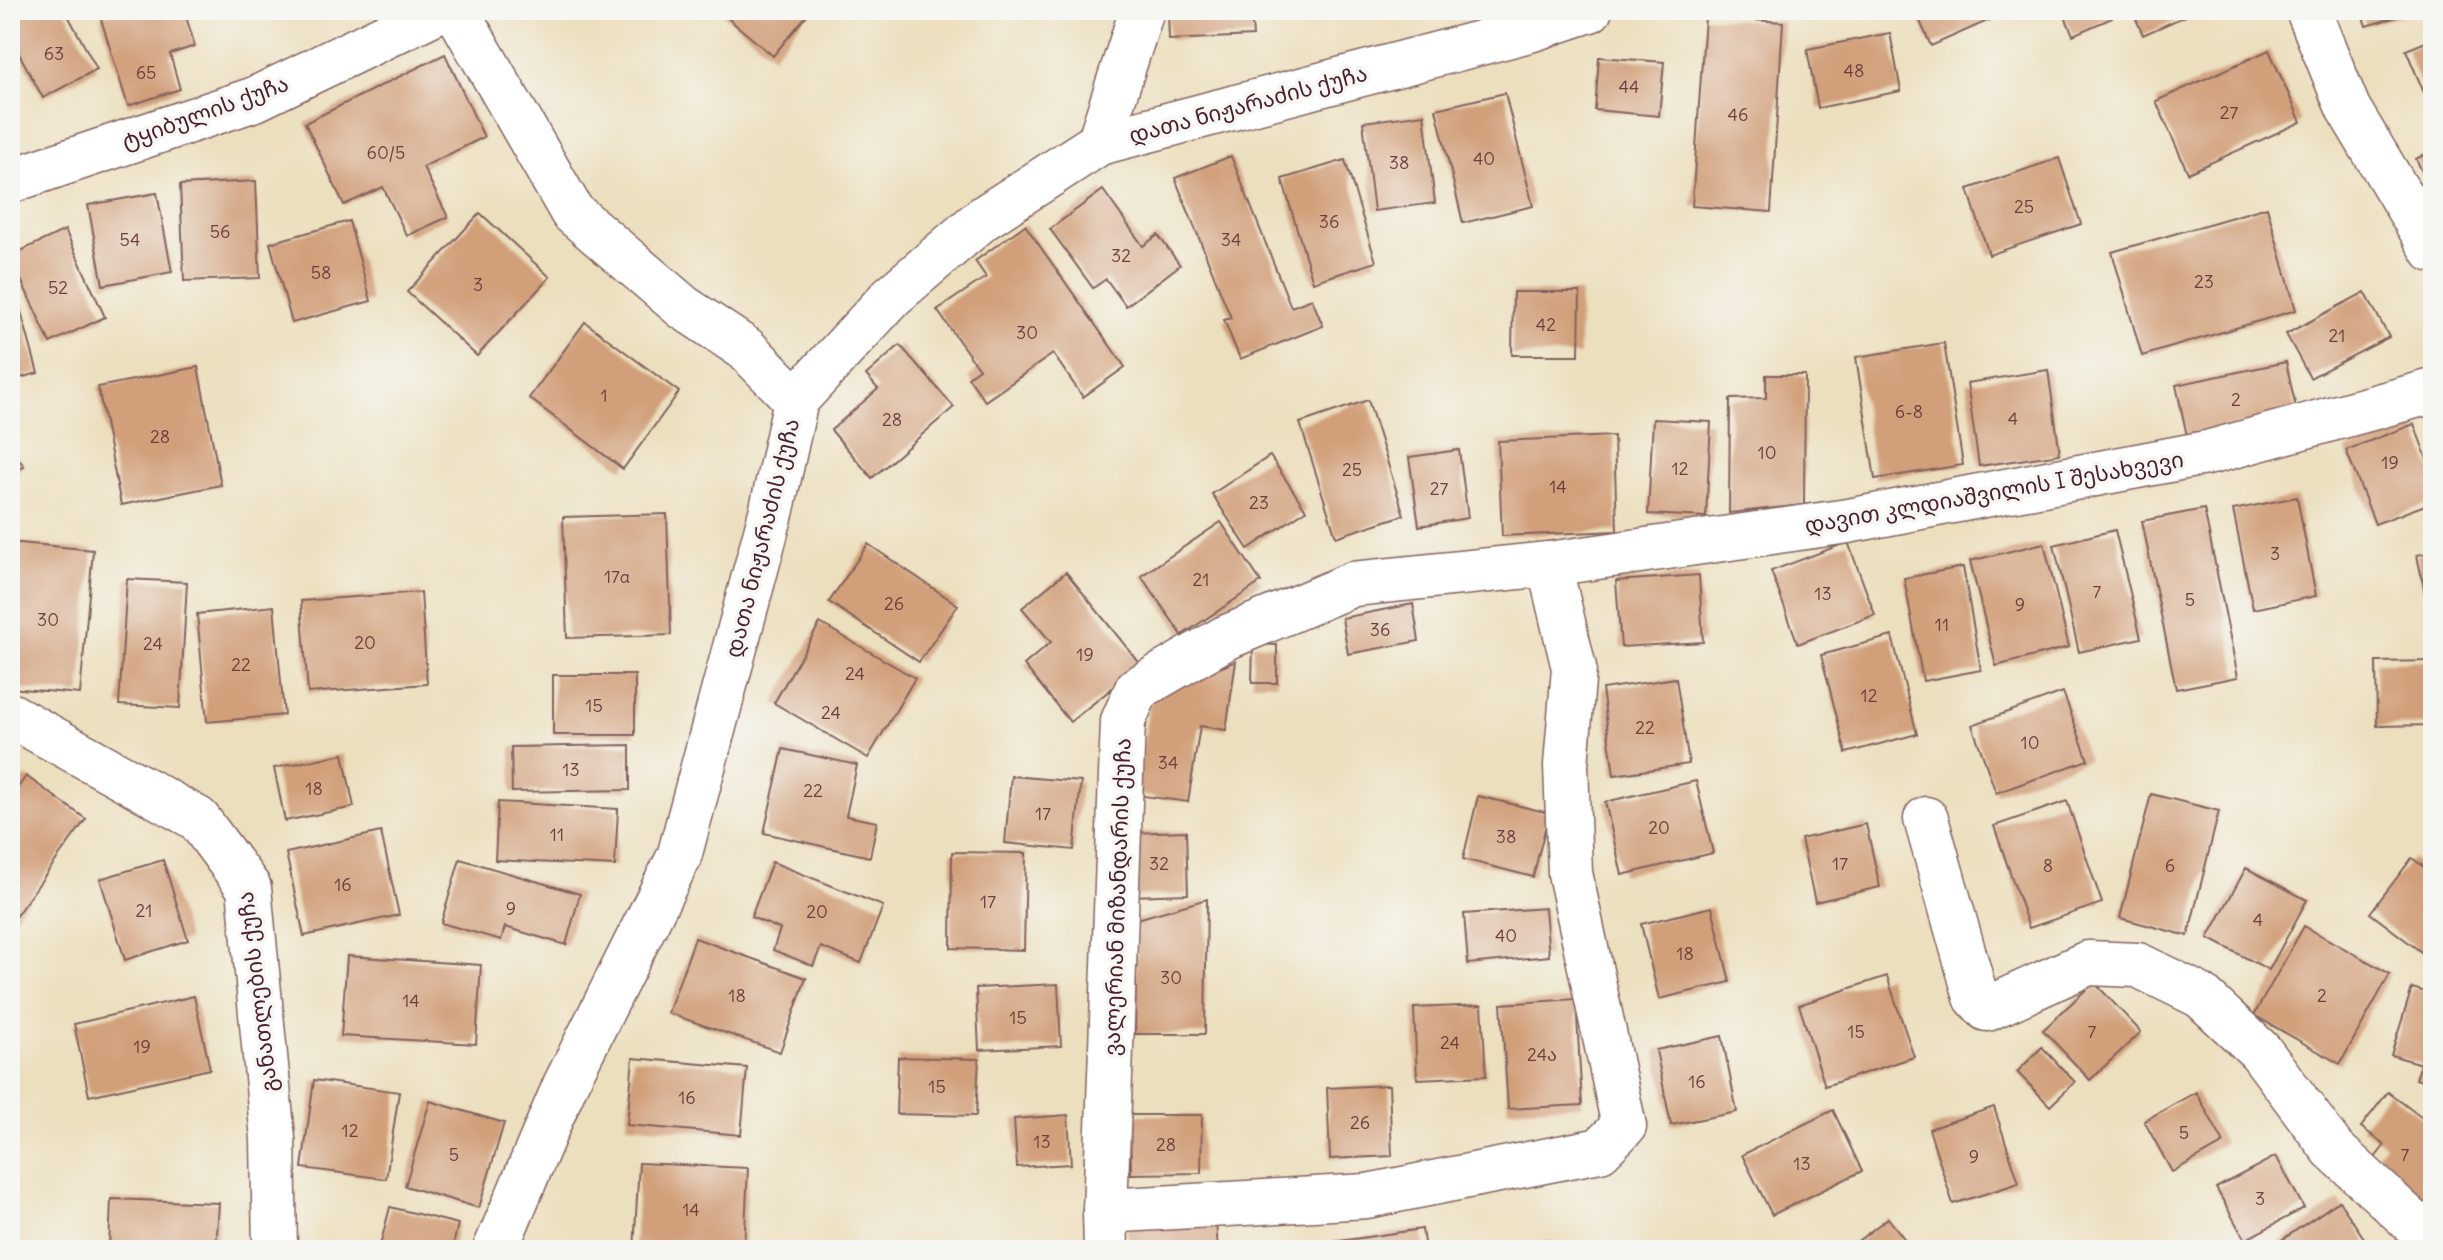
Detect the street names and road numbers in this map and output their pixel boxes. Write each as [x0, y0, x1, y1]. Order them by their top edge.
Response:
street label: დათა ნიჟარაძის ქუჩა [1126, 59, 1370, 149]
street label: ტყიბულის ქუჩა [118, 69, 292, 155]
street label: დათა ნიჟარაძის ქუჩა [719, 416, 805, 660]
street label: დავით კლდიაშვილის I შესახვევი [1802, 445, 2186, 539]
street label: ვალერიან მიზანდარის ქუჩა [1097, 737, 1137, 1057]
street label: განათლების ქუჩა [231, 890, 283, 1094]

